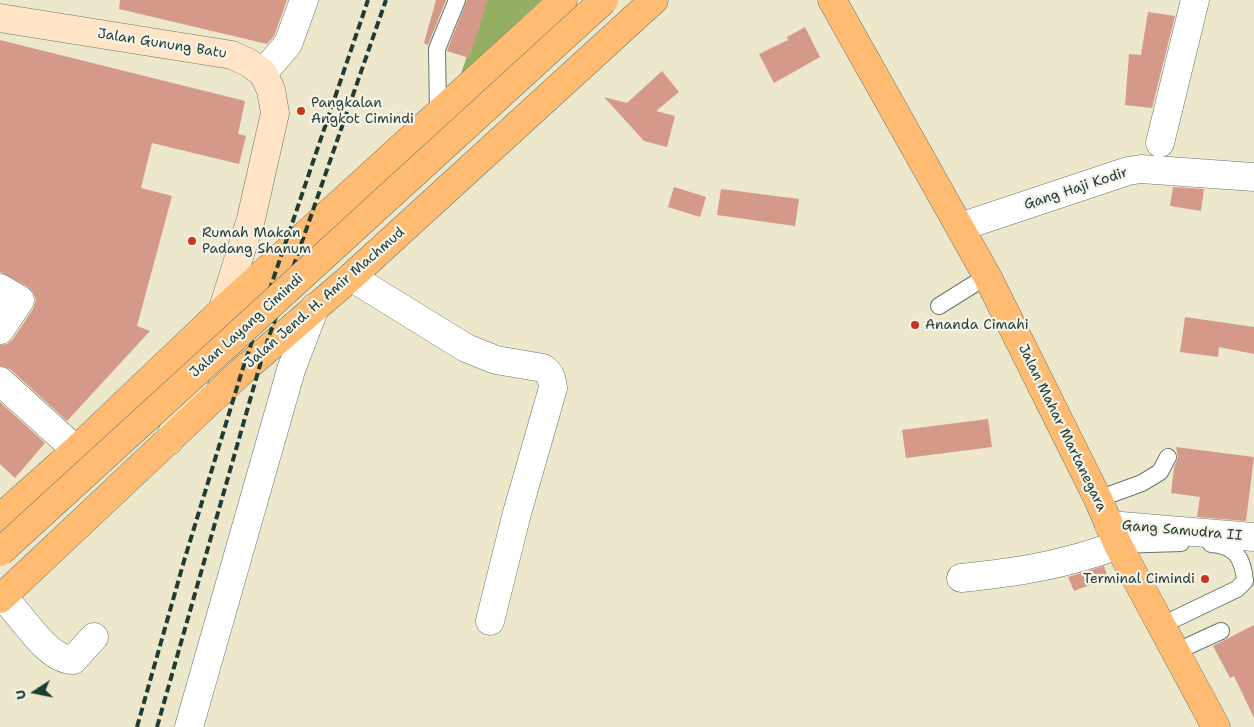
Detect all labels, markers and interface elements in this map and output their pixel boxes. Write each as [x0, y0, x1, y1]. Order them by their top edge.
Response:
street label: Jalan Gunung Batu [96, 25, 228, 63]
place label: Pangkalan Angkot Cimindi [311, 95, 414, 128]
marker: Pangkalan Angkot Cimindi [295, 105, 307, 117]
street label: Gang Haji Kodir [1022, 164, 1130, 214]
street label: Jalan Jend. H. Amir Machmud [242, 224, 408, 372]
place label: Rumah Makan Padang Shanum [202, 225, 311, 258]
marker: Rumah Makan Padang Shanum [186, 235, 198, 247]
street label: Jalan Layang Cimindi [187, 271, 307, 381]
place label: Ananda Cimahi [925, 317, 1029, 333]
marker: Ananda Cimahi [909, 319, 921, 331]
street label: Jalan Mahar Martanegara [1014, 342, 1110, 514]
street label: Gang Samudra II [1121, 517, 1243, 545]
place label: Terminal Cimindi [1083, 571, 1195, 587]
marker: Terminal Cimindi [1199, 573, 1211, 585]
north arrow [10, 667, 60, 717]
text: U [11, 688, 30, 701]

